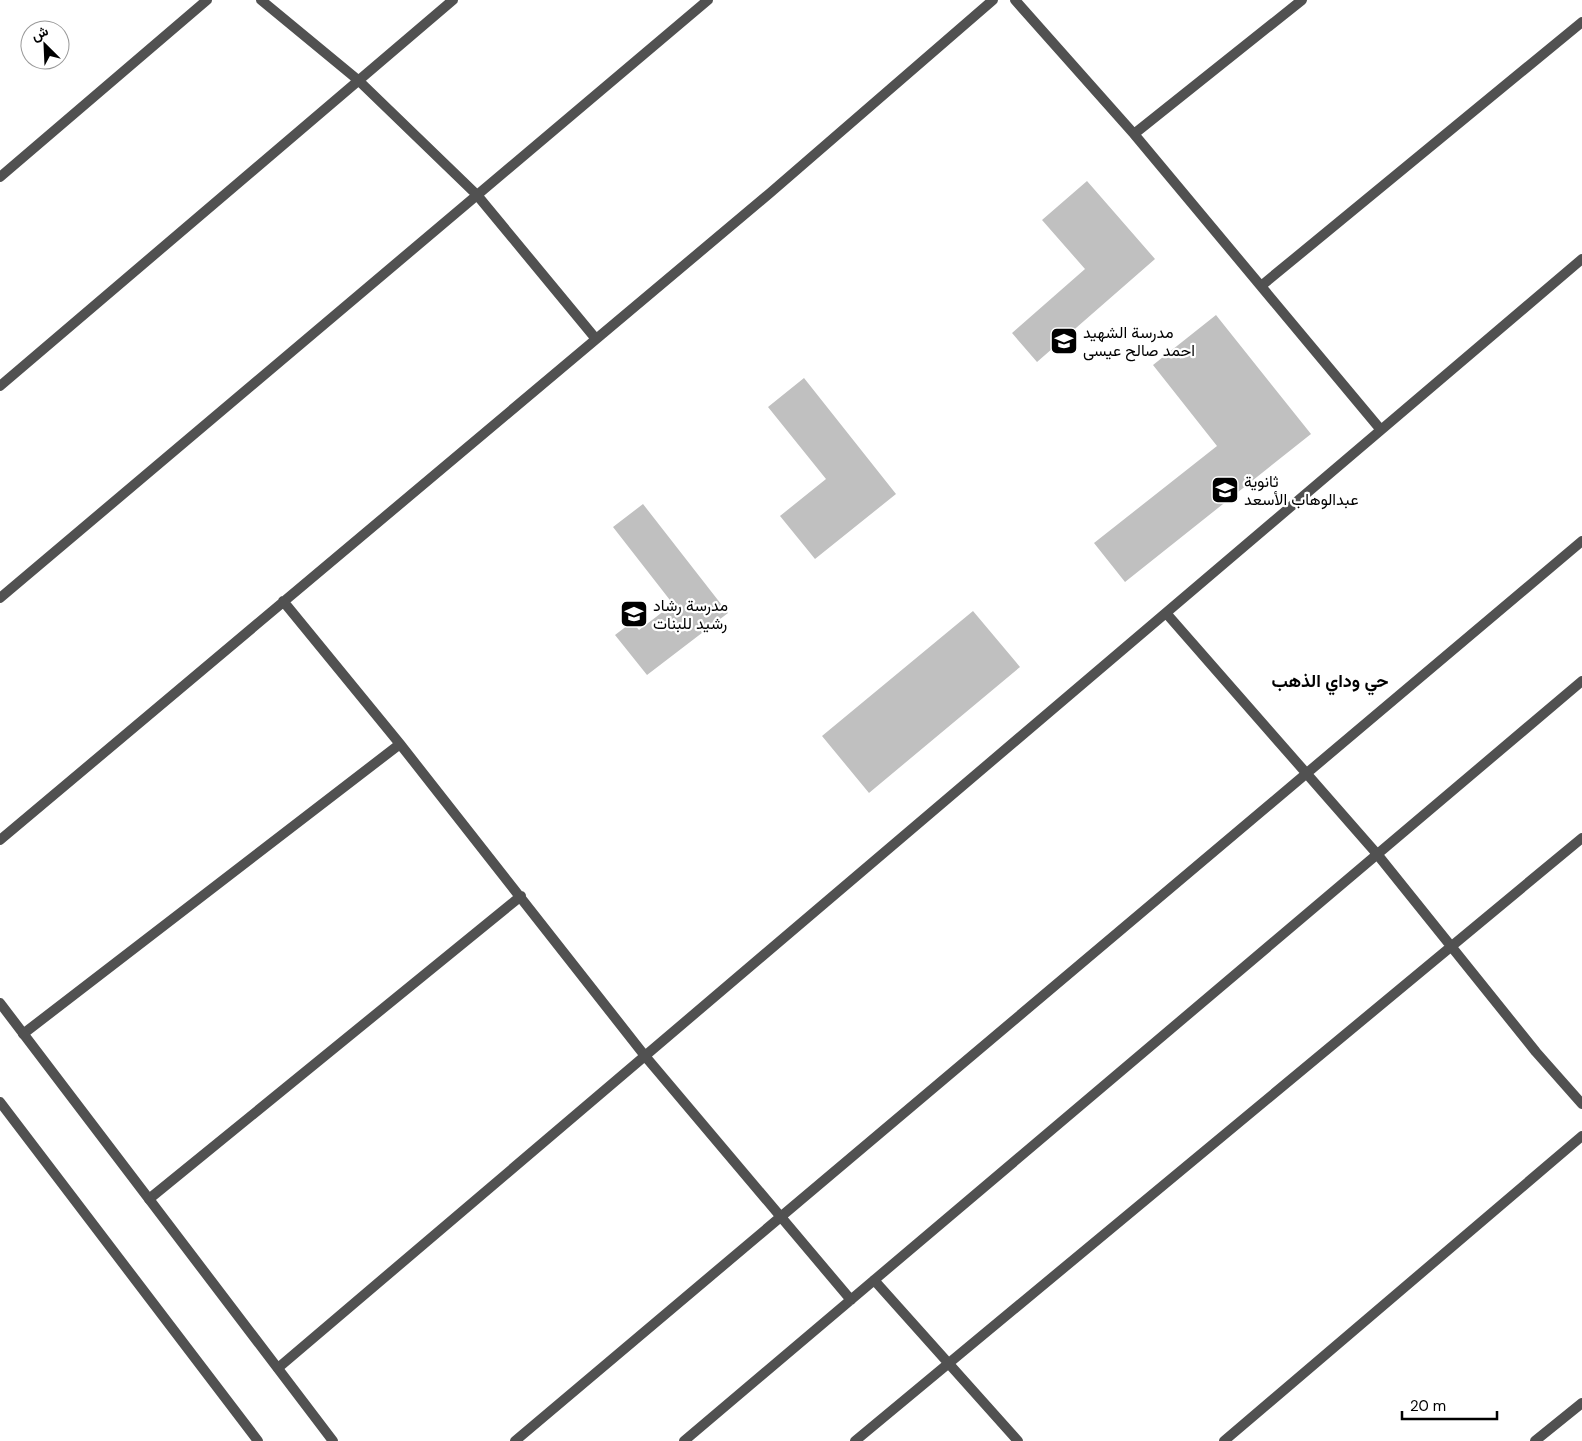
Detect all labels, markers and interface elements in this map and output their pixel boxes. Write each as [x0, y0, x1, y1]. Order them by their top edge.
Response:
north arrow [20, 20, 70, 70]
text: ش [28, 21, 51, 45]
place label: مدرسة الشهيد احمد صالح عيسى [1083, 322, 1195, 362]
school or university icon: مدرسة الشهيد احمد صالح عيسى [1049, 326, 1079, 356]
place label: ثانوية عبدالوهاب الأسعد [1244, 471, 1358, 510]
school or university icon: ثانوية عبدالوهاب الأسعد [1210, 475, 1240, 505]
place label: مدرسة رشاد رشيد للبنات [653, 595, 728, 634]
school or university icon: مدرسة رشاد رشيد للبنات [619, 599, 649, 629]
district label: حي وداي الذهب [1272, 669, 1388, 696]
scale bar [1402, 1388, 1497, 1420]
text: 20 m [1410, 1396, 1446, 1416]

